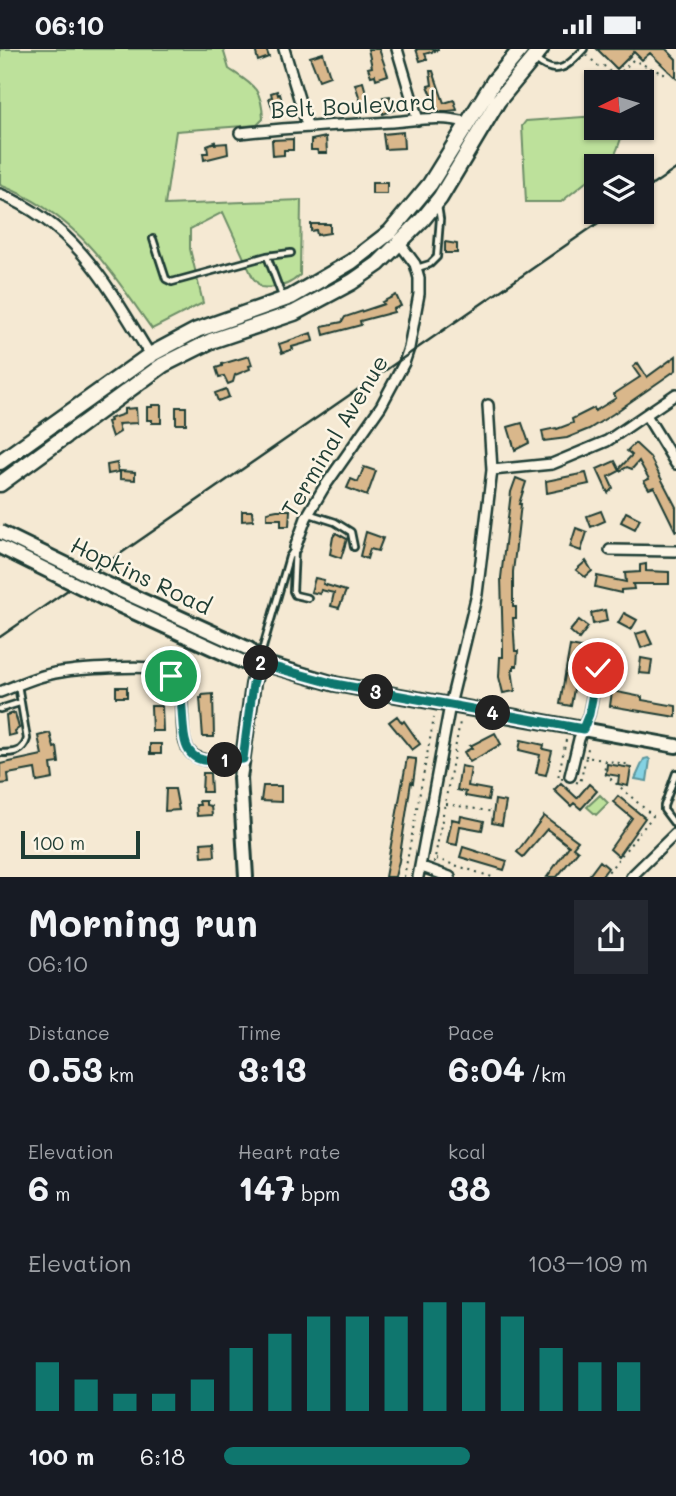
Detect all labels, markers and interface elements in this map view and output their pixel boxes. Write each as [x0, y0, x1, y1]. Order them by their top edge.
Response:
text: 06:10 [35, 8, 104, 42]
north arrow [584, 70, 654, 140]
map controls [584, 70, 654, 224]
street label: Belt Boulevard [270, 86, 436, 124]
button: layers [584, 154, 654, 224]
street label: Terminal Avenue [274, 349, 394, 522]
street label: Hopkins Road [66, 529, 217, 621]
pin [568, 638, 628, 698]
pin: 2 [244, 645, 278, 681]
pin [141, 646, 201, 706]
icon: check [579, 649, 617, 687]
text: 2 [255, 650, 266, 675]
icon: arrive [152, 657, 190, 695]
pin: 3 [358, 675, 394, 709]
text: 3 [370, 679, 381, 704]
pin: 4 [476, 695, 510, 731]
text: 4 [486, 700, 499, 725]
pin: 1 [208, 743, 243, 777]
text: 1 [220, 747, 229, 772]
scale bar [21, 827, 140, 859]
text: 100 m [32, 830, 85, 855]
text: Morning run [28, 897, 258, 947]
button: share [574, 900, 648, 974]
text: 06:10 [28, 948, 88, 978]
text: Distance [28, 1020, 110, 1045]
text: Time [238, 1020, 281, 1045]
text: Pace [448, 1020, 494, 1045]
text: 0.53 [28, 1045, 103, 1091]
text: 3:13 [238, 1045, 307, 1091]
text: 6:04 [448, 1045, 525, 1091]
text: km [103, 1062, 134, 1087]
text: /km [525, 1062, 566, 1087]
text: Elevation [28, 1139, 113, 1164]
text: Heart rate [238, 1139, 341, 1164]
text: kcal [448, 1139, 486, 1164]
text: 6 [28, 1164, 49, 1210]
text: 147 [238, 1164, 295, 1210]
text: 38 [448, 1164, 491, 1210]
text: m [49, 1181, 70, 1206]
text: bpm [295, 1181, 340, 1206]
text: Elevation [28, 1248, 131, 1278]
text: 103–109 m [527, 1248, 648, 1278]
text: 100 m [28, 1441, 94, 1471]
text: 6:18 [140, 1441, 185, 1471]

